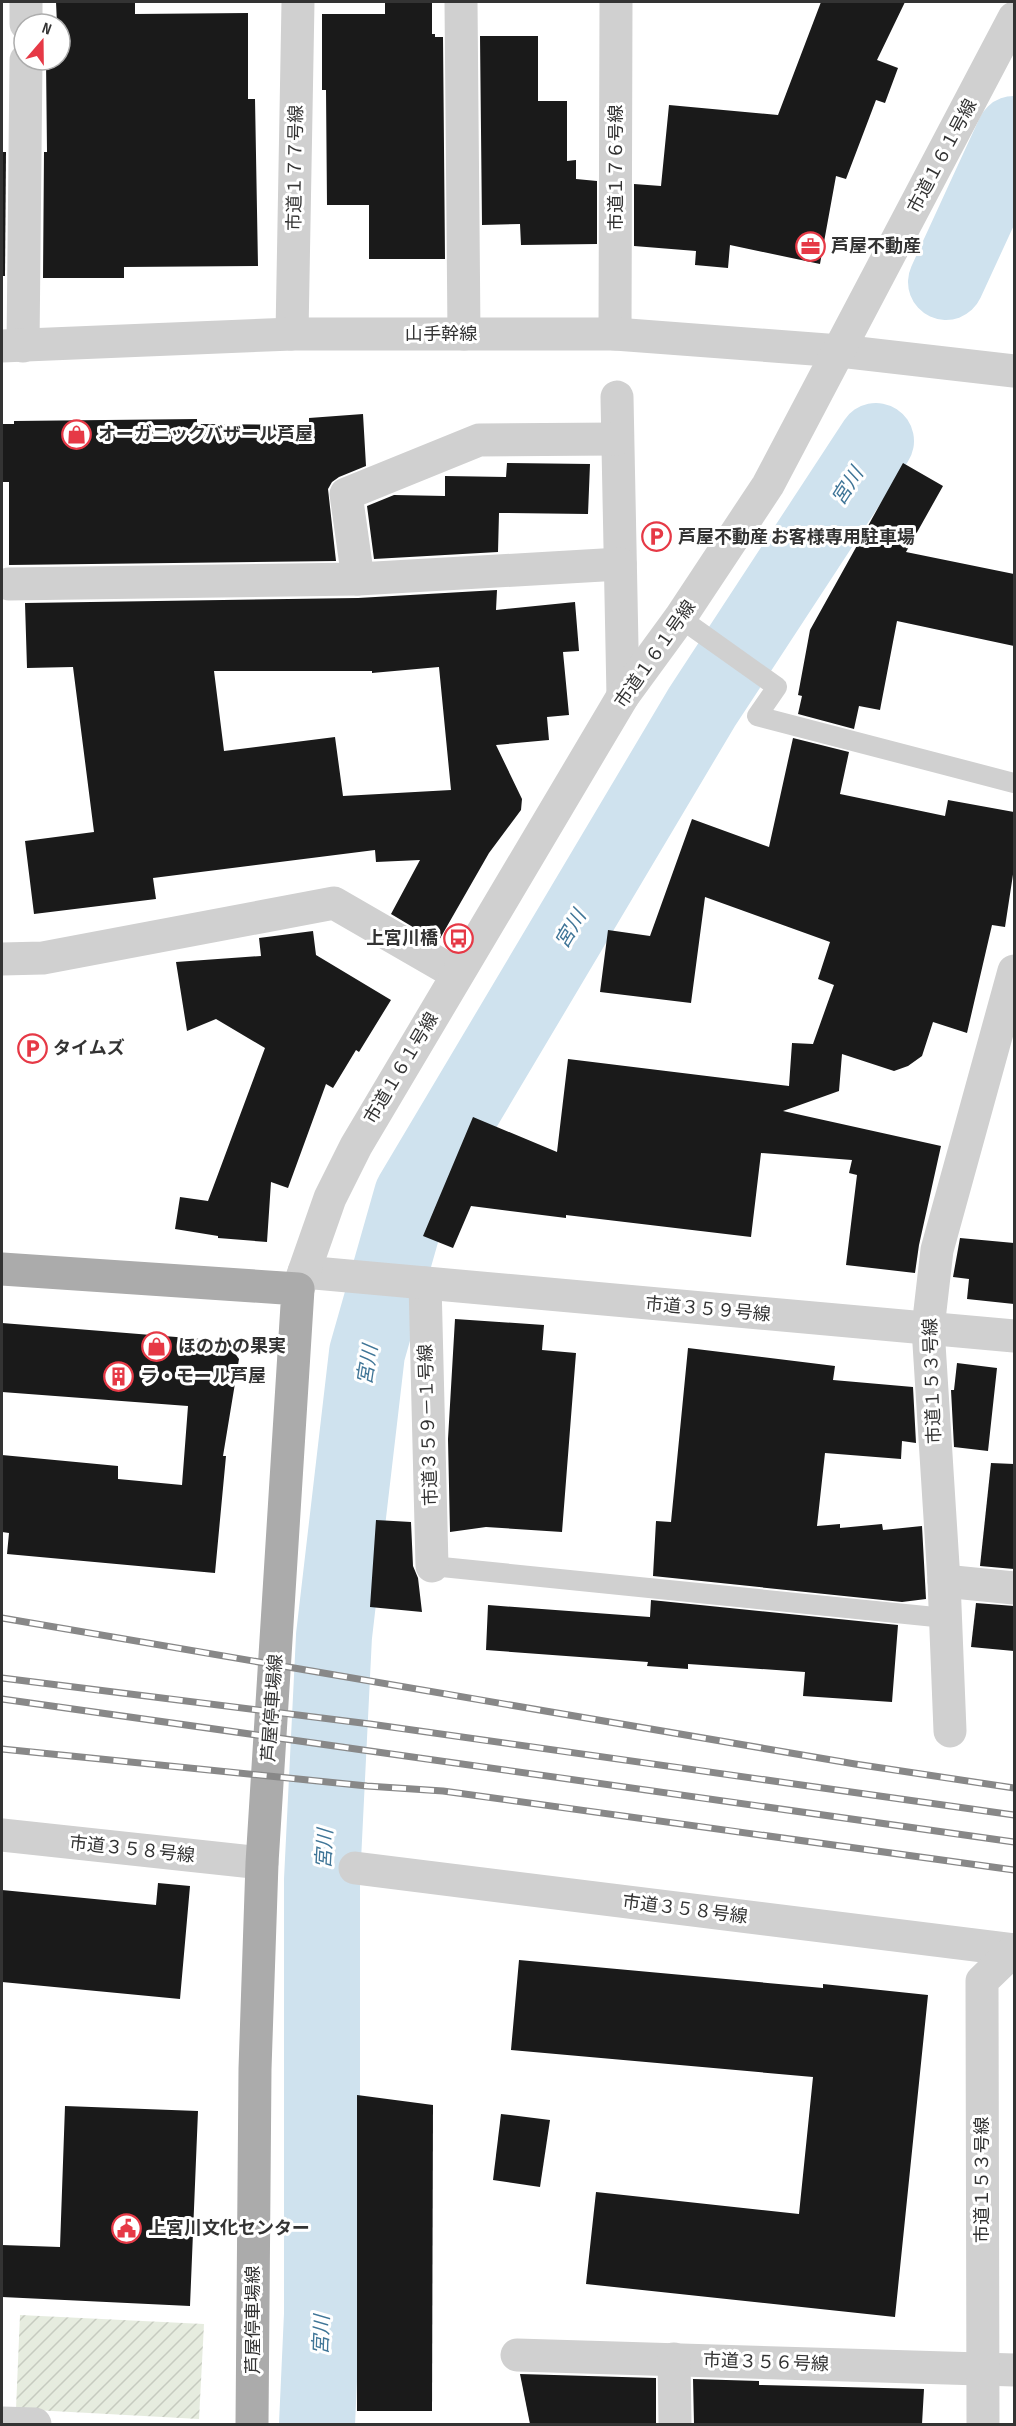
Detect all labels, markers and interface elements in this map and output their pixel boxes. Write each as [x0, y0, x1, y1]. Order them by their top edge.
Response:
north arrow [12, 12, 72, 72]
text: N [39, 19, 54, 40]
street label: 市道１６１号線 [904, 96, 981, 217]
street label: 市道１７７号線 [284, 105, 307, 231]
street label: 市道１７６号線 [606, 105, 627, 231]
office icon: 芦屋不動産 [794, 230, 826, 262]
place label: 芦屋不動産 [831, 236, 921, 257]
street label: 山手幹線 [405, 324, 477, 345]
shop icon: オーガニックバザール芦屋 [61, 418, 93, 450]
place label: オーガニックバザール芦屋 [98, 424, 313, 445]
water label: 宮川 [827, 462, 870, 510]
parking icon: 芦屋不動産 お客様専用駐車場 [641, 521, 673, 553]
place label: 芦屋不動産 お客様専用駐車場 [678, 527, 915, 548]
street label: 市道１６１号線 [611, 597, 700, 712]
water label: 宮川 [550, 904, 592, 953]
bus stop icon: 上宮川橋 [443, 922, 475, 954]
place label: 上宮川橋 [366, 928, 438, 949]
street label: 市道１６１号線 [360, 1009, 443, 1128]
parking icon: タイムズ [16, 1032, 48, 1064]
place label: タイムズ [53, 1038, 125, 1059]
street label: 市道３５９号線 [644, 1294, 772, 1325]
street label: 市道１５３号線 [920, 1318, 945, 1444]
shop icon: ほのかの果実 [141, 1330, 173, 1362]
place label: ほのかの果実 [178, 1336, 286, 1357]
water label: 宮川 [353, 1342, 383, 1387]
street label: 市道３５９－１号線 [415, 1344, 442, 1506]
building icon: ラ・モール芦屋 [103, 1360, 135, 1392]
place label: ラ・モール芦屋 [140, 1366, 266, 1387]
street label: 芦屋停車場線 [258, 1653, 287, 1763]
water label: 宮川 [312, 1826, 338, 1870]
street label: 市道３５８号線 [68, 1832, 196, 1867]
street label: 市道３５８号線 [621, 1891, 749, 1928]
street label: 市道１５３号線 [972, 2117, 993, 2243]
public building icon: 上宮川文化センター [111, 2212, 143, 2244]
place label: 上宮川文化センター [148, 2218, 310, 2239]
street label: 芦屋停車場線 [243, 2266, 264, 2374]
water label: 宮川 [309, 2313, 335, 2355]
street label: 市道３５６号線 [703, 2350, 829, 2375]

